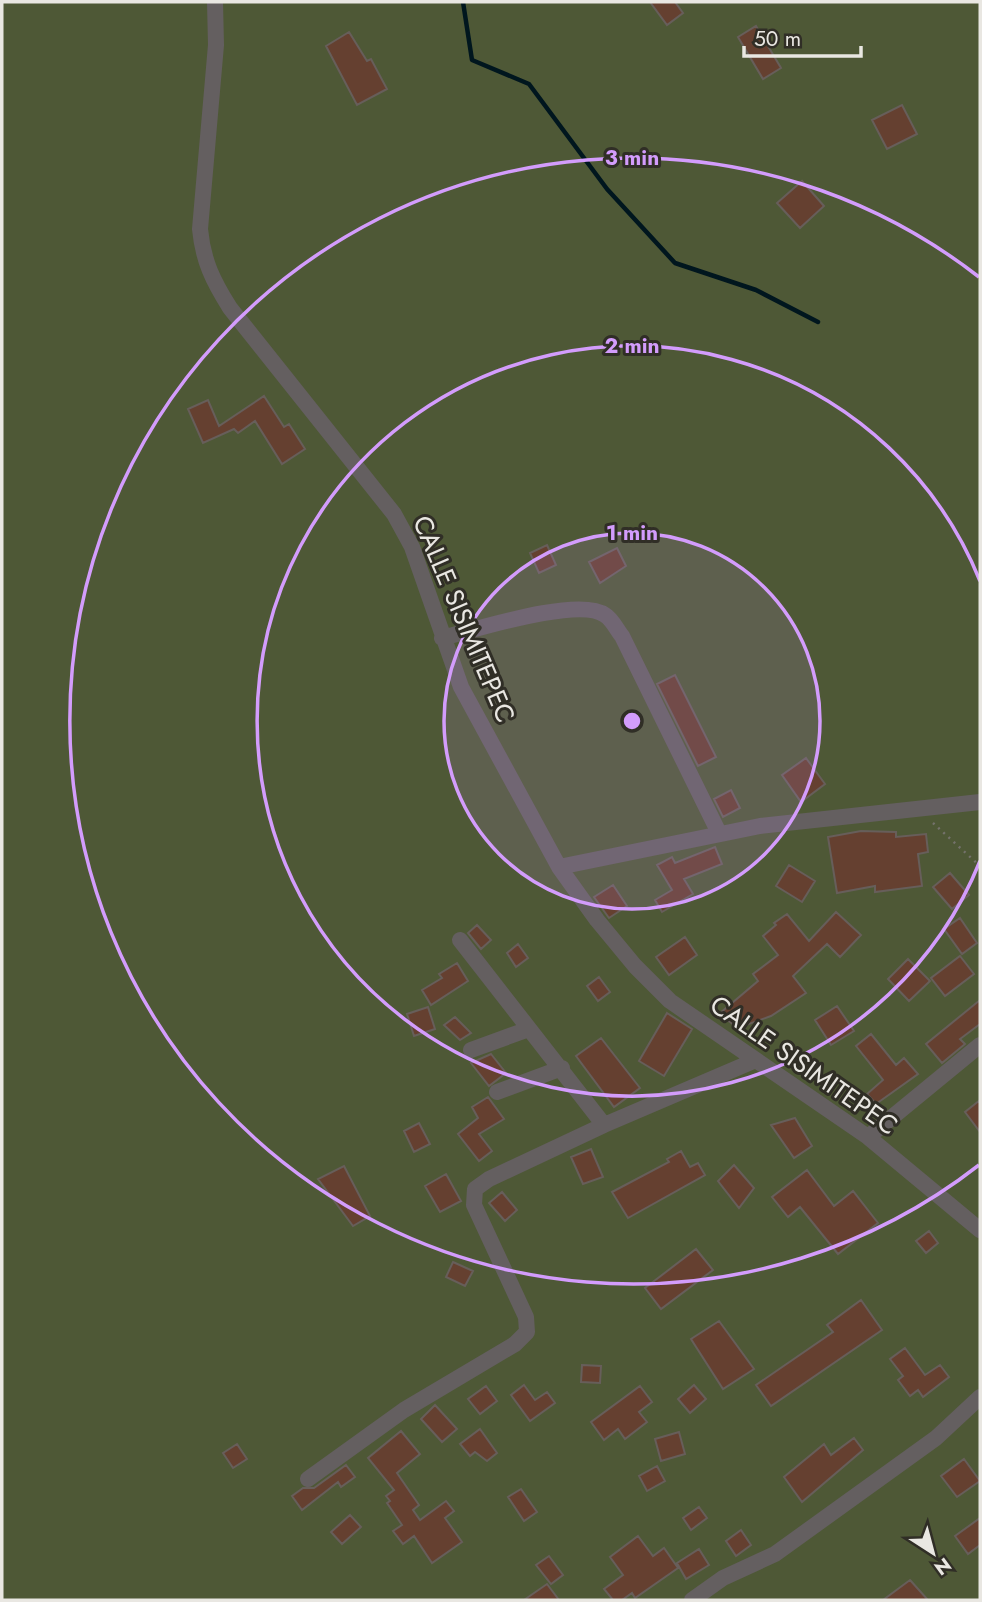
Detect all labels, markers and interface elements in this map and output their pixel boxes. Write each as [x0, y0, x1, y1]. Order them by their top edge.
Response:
scale bar [744, 14, 861, 58]
text: 50 m [754, 24, 801, 54]
text: 3 min [605, 143, 659, 173]
text: 2 min [604, 331, 660, 361]
street label: CALLE SISIMITEPEC [403, 510, 525, 728]
text: 1 min [606, 518, 658, 548]
centre of rings [620, 709, 644, 733]
street label: CALLE SISIMITEPEC [702, 986, 906, 1144]
north arrow [898, 1518, 968, 1588]
text: N [929, 1551, 957, 1582]

